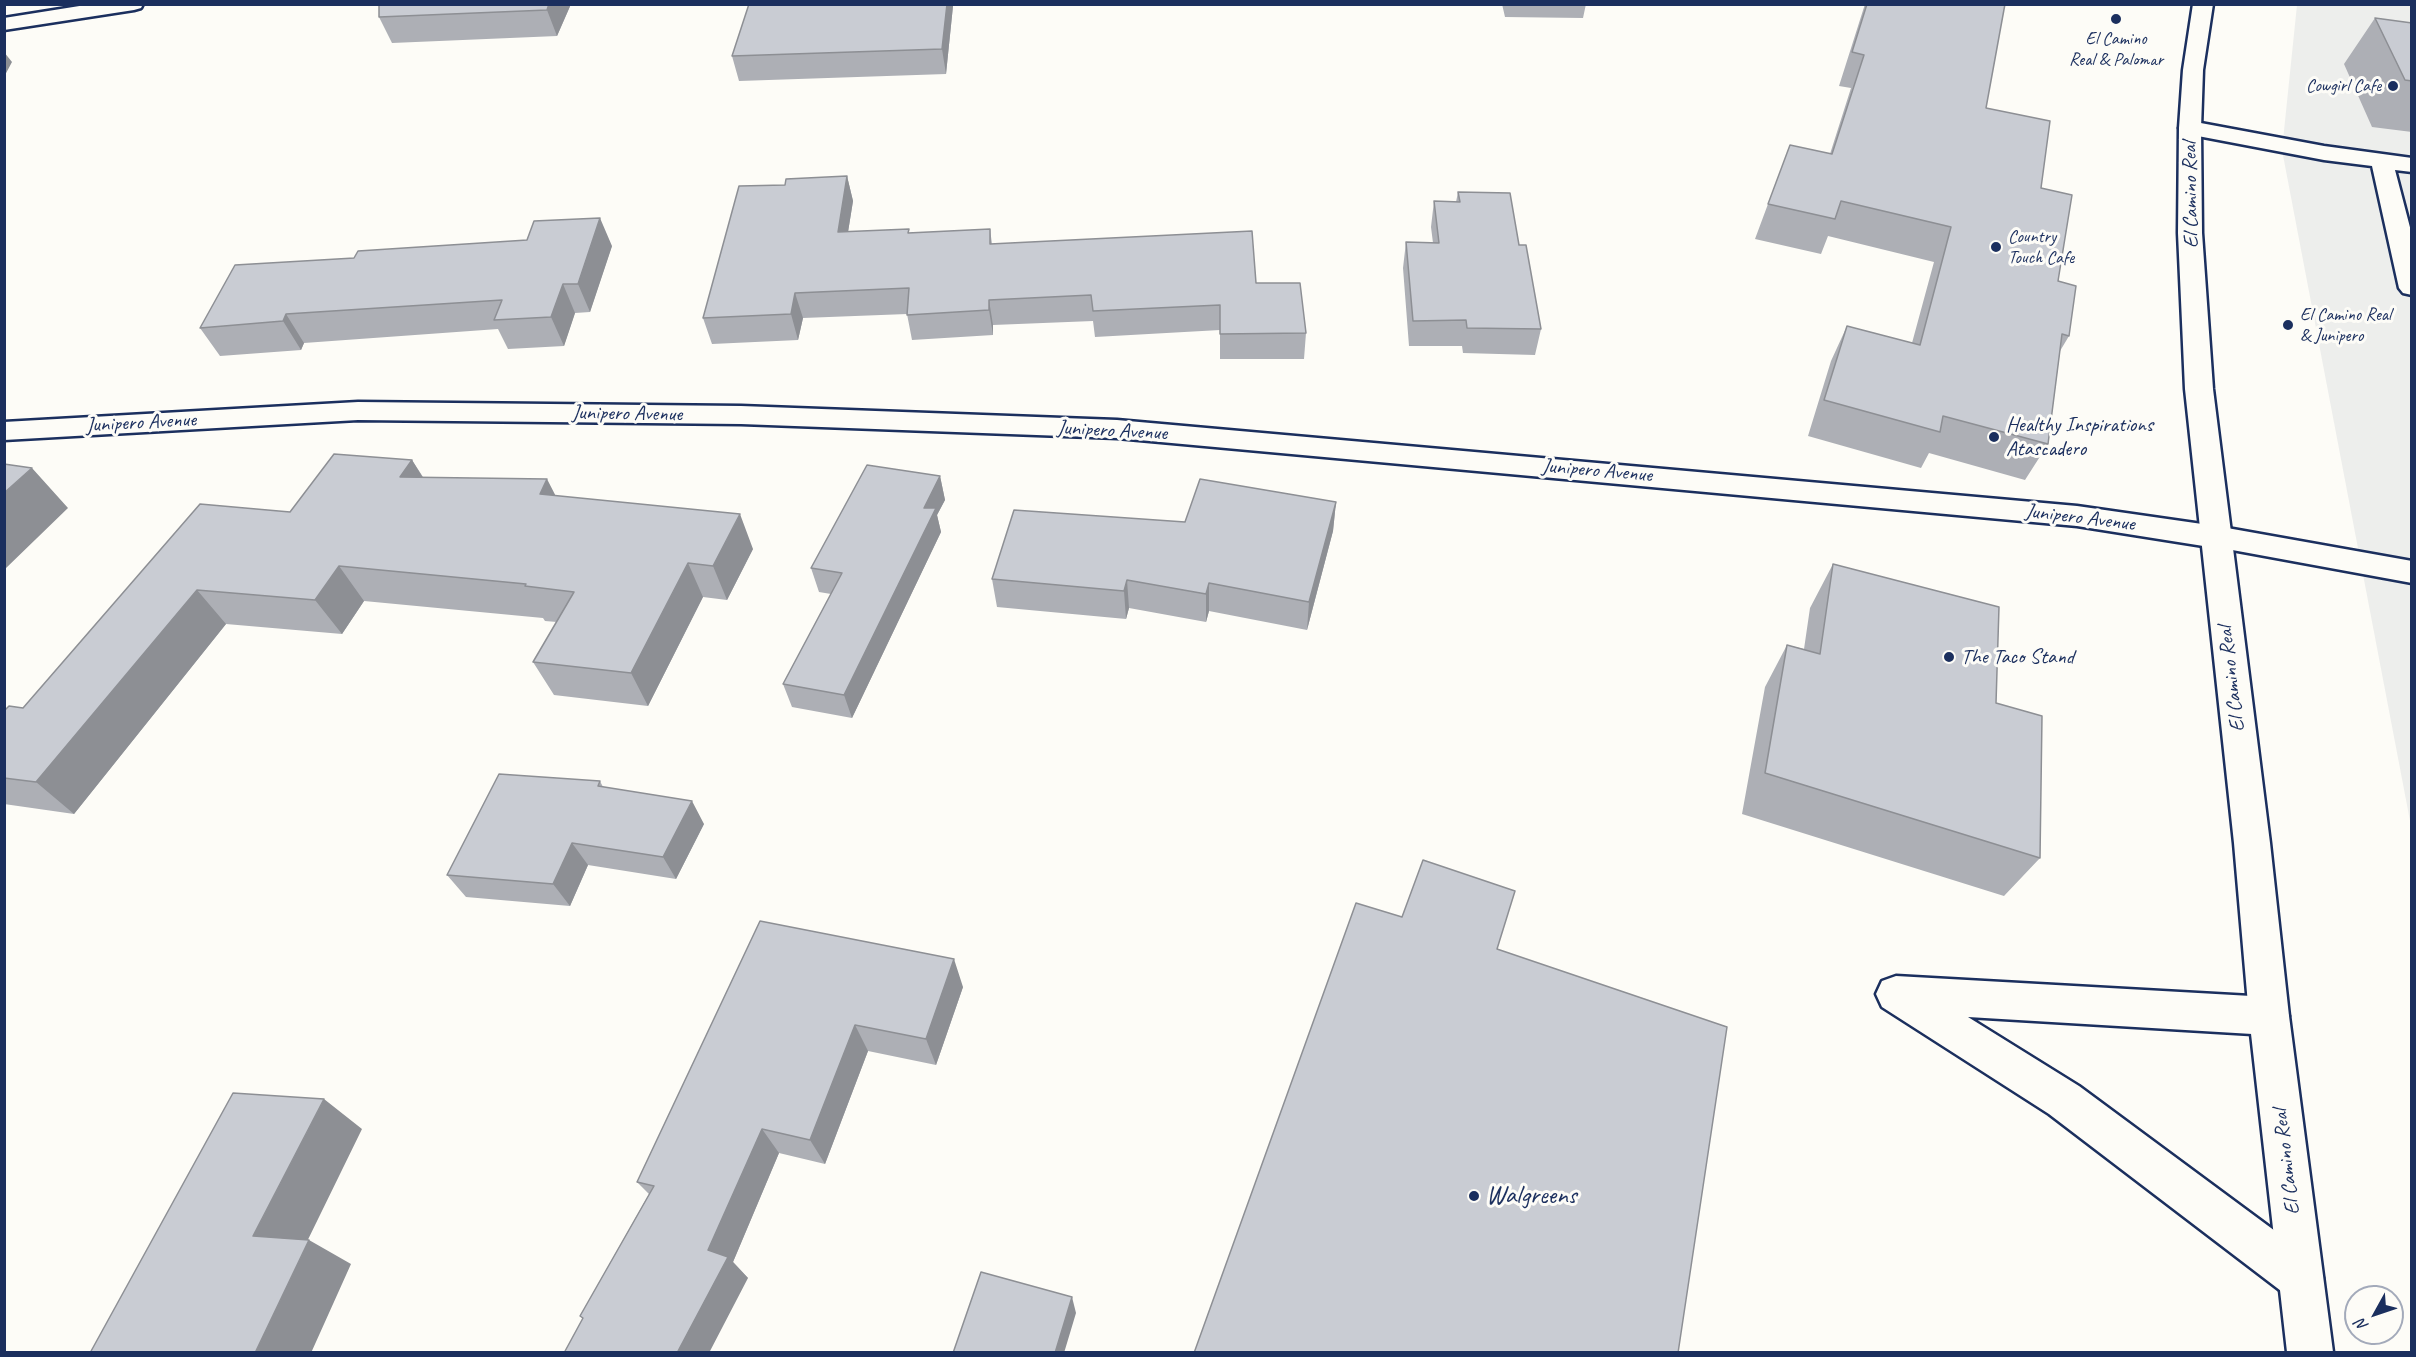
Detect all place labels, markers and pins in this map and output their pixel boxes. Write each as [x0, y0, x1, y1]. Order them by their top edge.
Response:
marker: El Camino Real & Palomar [2109, 12, 2123, 26]
place label: El Camino Real & Palomar [2069, 28, 2163, 70]
place label: Cowgirl Cafe [2306, 75, 2381, 97]
marker: Cowgirl Cafe [2386, 79, 2400, 93]
place label: Country Touch Cafe [2008, 226, 2074, 268]
marker: Country Touch Cafe [1989, 240, 2003, 254]
place label: El Camino Real & Junipero [2300, 304, 2391, 346]
marker: El Camino Real & Junipero [2281, 318, 2295, 332]
place label: Healthy Inspirations Atascadero [2006, 412, 2153, 462]
marker: Healthy Inspirations Atascadero [1987, 430, 2001, 444]
place label: The Taco Stand [1961, 644, 2074, 670]
marker: The Taco Stand [1942, 650, 1956, 664]
place label: Walgreens [1486, 1180, 1577, 1212]
marker: Walgreens [1467, 1189, 1481, 1203]

